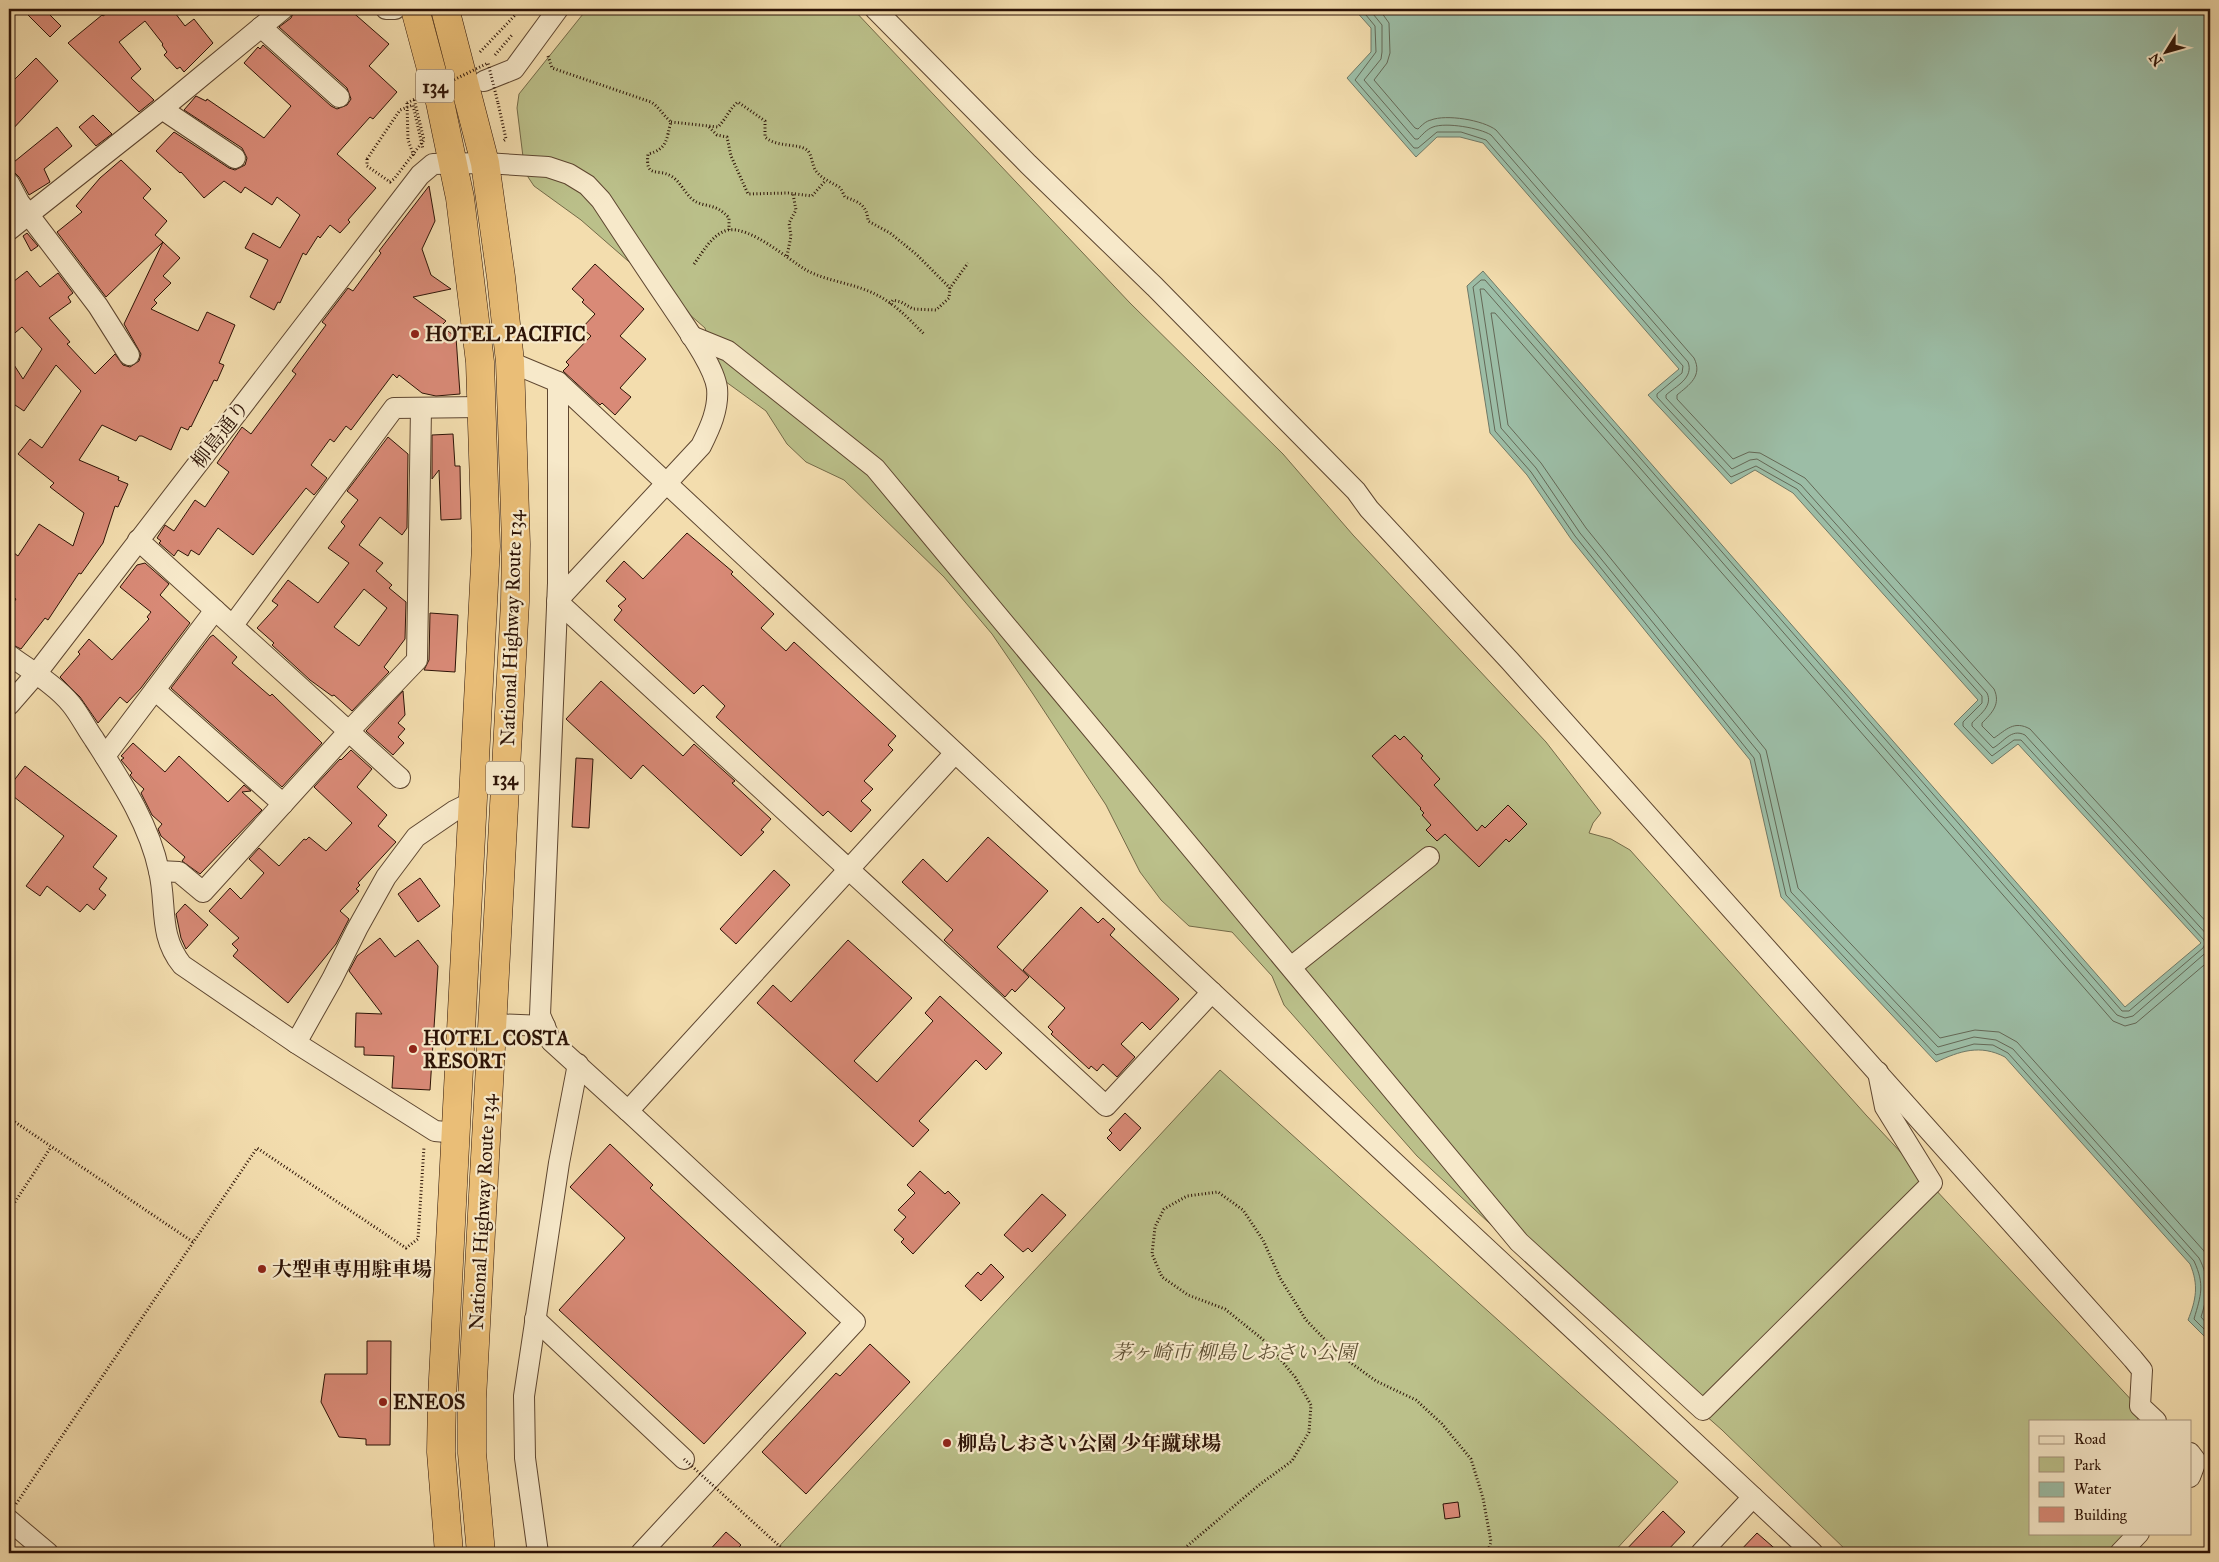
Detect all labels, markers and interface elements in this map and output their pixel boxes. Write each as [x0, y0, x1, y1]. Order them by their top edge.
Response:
north arrow [2142, 28, 2192, 78]
text: N [2146, 50, 2166, 69]
road number: 134 [416, 70, 454, 102]
place label: HOTEL PACIFIC [425, 322, 586, 346]
marker: HOTEL PACIFIC [409, 328, 421, 340]
street label: 柳島通り [186, 395, 254, 473]
street label: National Highway Route 134 [495, 509, 528, 746]
road number: 134 [486, 761, 524, 794]
place label: HOTEL COSTA RESORT [423, 1026, 570, 1073]
marker: HOTEL COSTA RESORT [407, 1043, 419, 1055]
street label: National Highway Route 134 [464, 1093, 501, 1331]
place label: 大型車専用駐車場 [272, 1257, 432, 1281]
marker: 大型車専用駐車場 [256, 1263, 268, 1275]
park label: 茅ヶ崎市 柳島しおさい公園 [1112, 1340, 1359, 1364]
place label: ENEOS [393, 1390, 465, 1414]
marker: ENEOS [377, 1396, 389, 1408]
legend [2029, 1420, 2192, 1534]
text: Road [2074, 1430, 2106, 1448]
place label: 柳島しおさい公園 少年蹴球場 [957, 1431, 1221, 1455]
marker: 柳島しおさい公園 少年蹴球場 [941, 1437, 953, 1449]
text: Park [2074, 1456, 2101, 1474]
text: Water [2074, 1480, 2111, 1498]
text: Building [2074, 1506, 2128, 1524]

